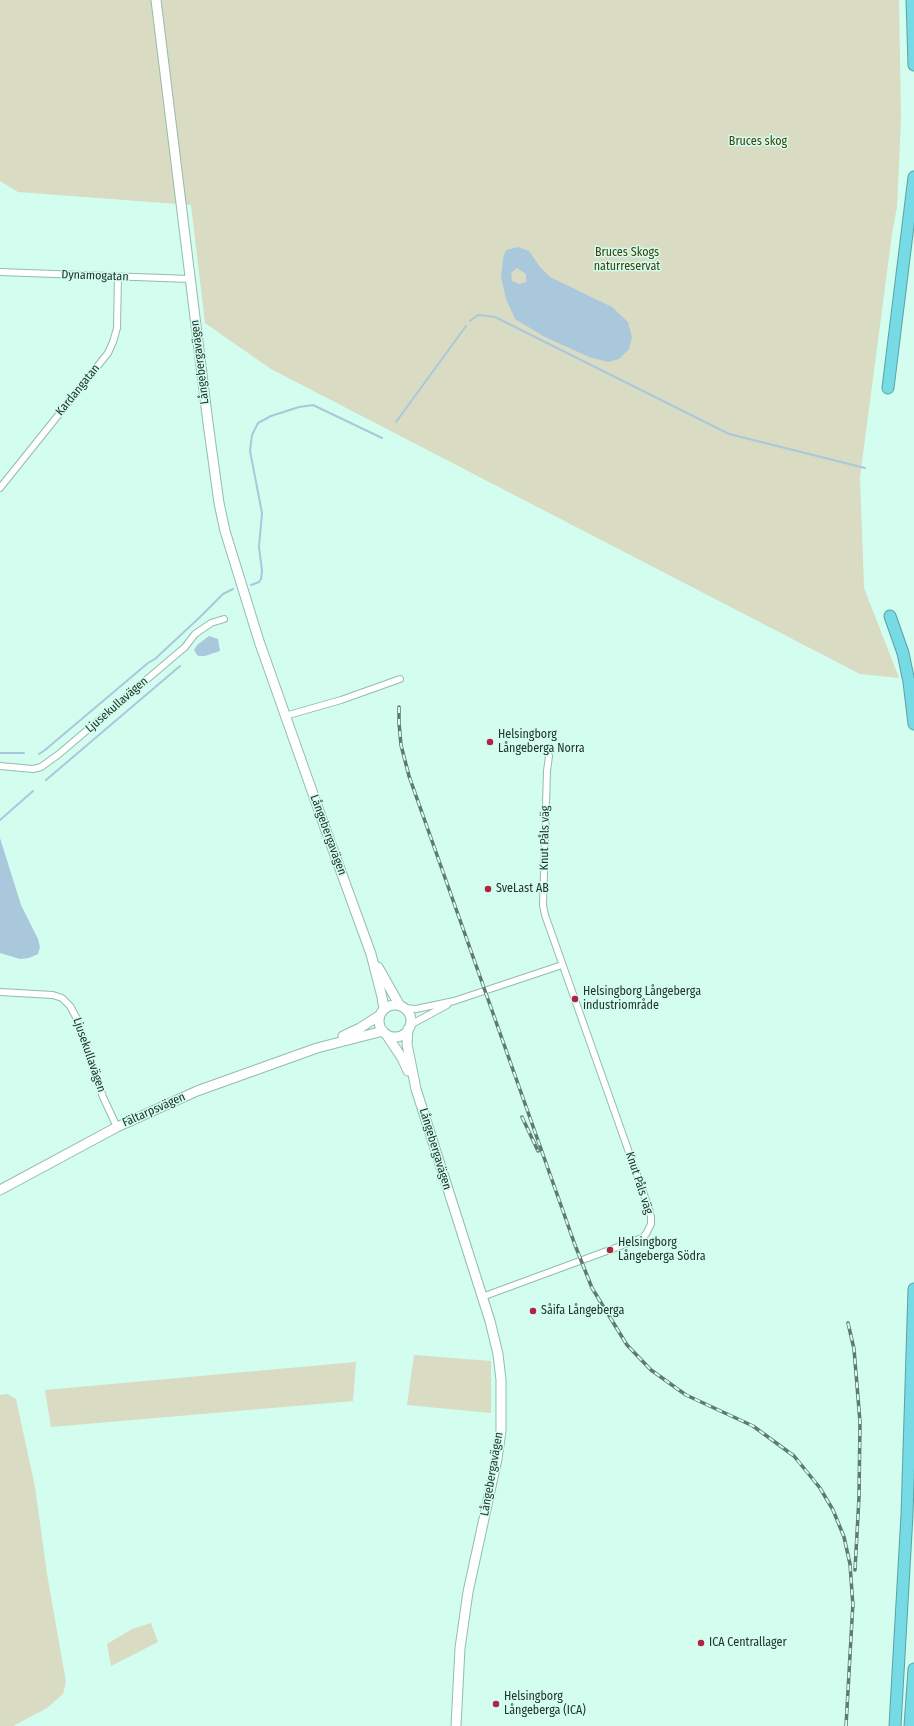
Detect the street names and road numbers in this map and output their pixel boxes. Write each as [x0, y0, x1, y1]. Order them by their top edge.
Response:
street label: Dynamogatan [61, 268, 129, 284]
street label: Långebergavägen [188, 319, 212, 405]
street label: Kardangatan [53, 361, 103, 419]
street label: Ljusekullavägen [83, 674, 151, 736]
street label: Långebergavägen [307, 793, 349, 877]
street label: Knut Påls väg [537, 805, 553, 871]
street label: Ljusekullavägen [70, 1016, 108, 1094]
street label: Fältarpsvägen [120, 1090, 188, 1130]
street label: Långebergavägen [416, 1106, 454, 1192]
street label: Knut Påls väg [622, 1150, 656, 1216]
street label: Långebergavägen [478, 1431, 506, 1517]

